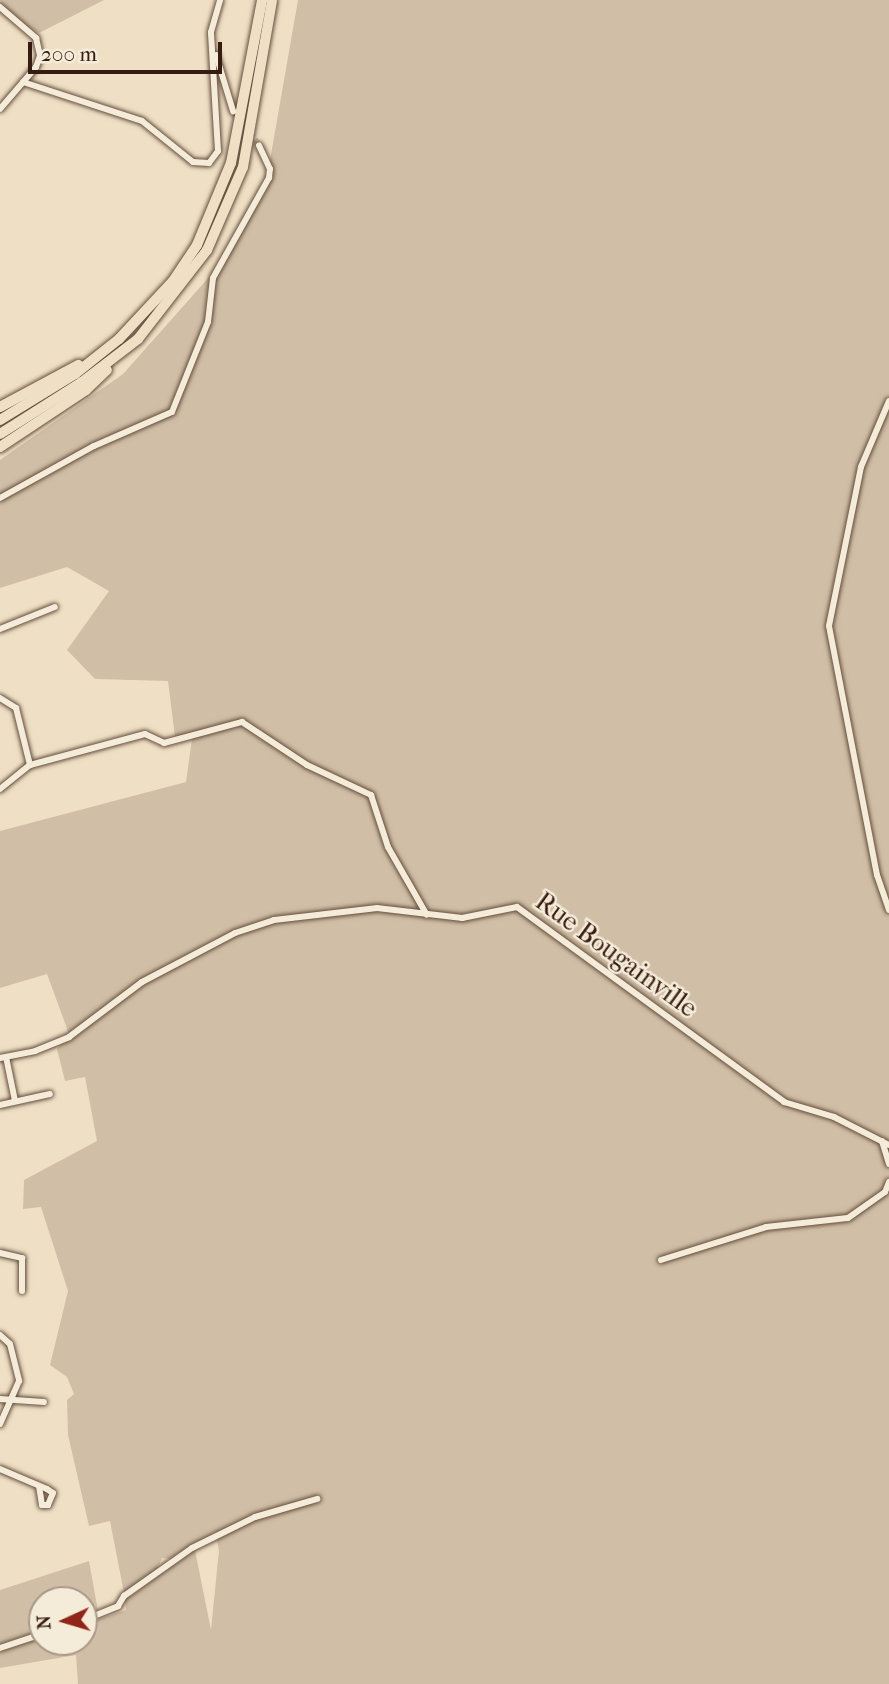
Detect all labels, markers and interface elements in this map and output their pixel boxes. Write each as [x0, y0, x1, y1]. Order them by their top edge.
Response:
scale bar [32, 28, 226, 72]
text: 200 m [41, 42, 97, 66]
street label: Rue Bougainville [529, 886, 703, 1024]
north arrow [28, 1586, 98, 1656]
text: N [33, 1614, 56, 1630]

